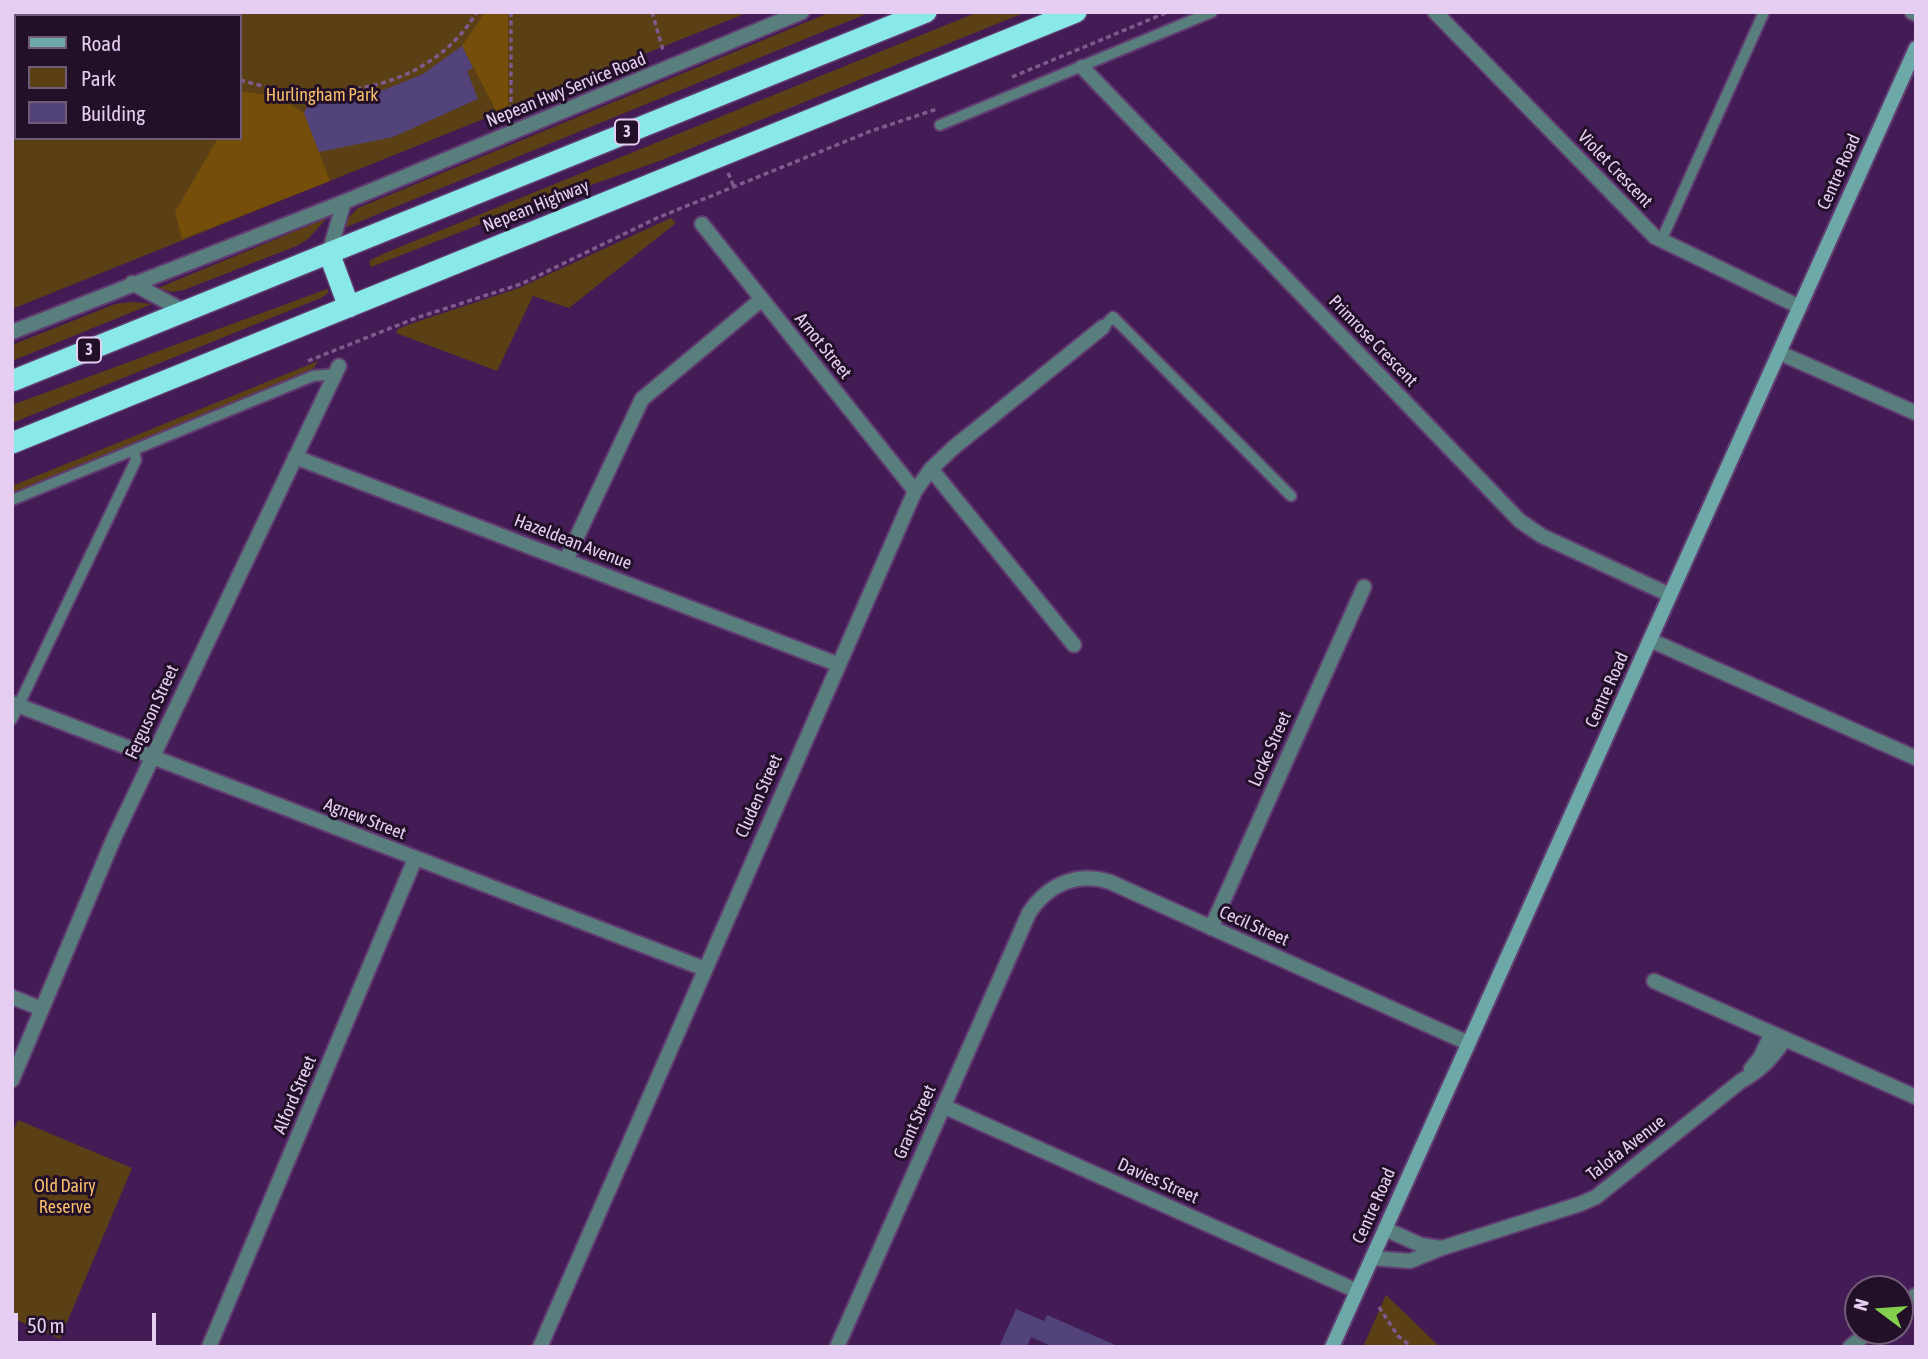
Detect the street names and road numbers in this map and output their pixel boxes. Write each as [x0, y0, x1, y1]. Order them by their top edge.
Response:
street label: Nepean Hwy Service Road [483, 48, 649, 132]
road number: 3 [615, 120, 639, 144]
street label: Violet Crescent [1573, 126, 1657, 212]
street label: Centre Road [1813, 131, 1865, 213]
street label: Nepean Highway [480, 175, 592, 237]
street label: Primrose Crescent [1324, 291, 1422, 391]
street label: Arnot Street [790, 309, 856, 383]
road number: 3 [77, 338, 101, 362]
street label: Hazeldean Avenue [511, 510, 635, 574]
street label: Centre Road [1581, 649, 1633, 731]
street label: Ferguson Street [121, 661, 183, 763]
street label: Locke Street [1244, 708, 1296, 790]
street label: Cluden Street [731, 751, 787, 841]
street label: Agnew Street [321, 794, 409, 844]
street label: Cecil Street [1216, 901, 1292, 951]
street label: Alford Street [269, 1053, 321, 1137]
street label: Grant Street [889, 1082, 941, 1162]
street label: Talofa Avenue [1582, 1111, 1670, 1185]
street label: Davies Street [1114, 1154, 1202, 1208]
street label: Centre Road [1348, 1165, 1400, 1247]

